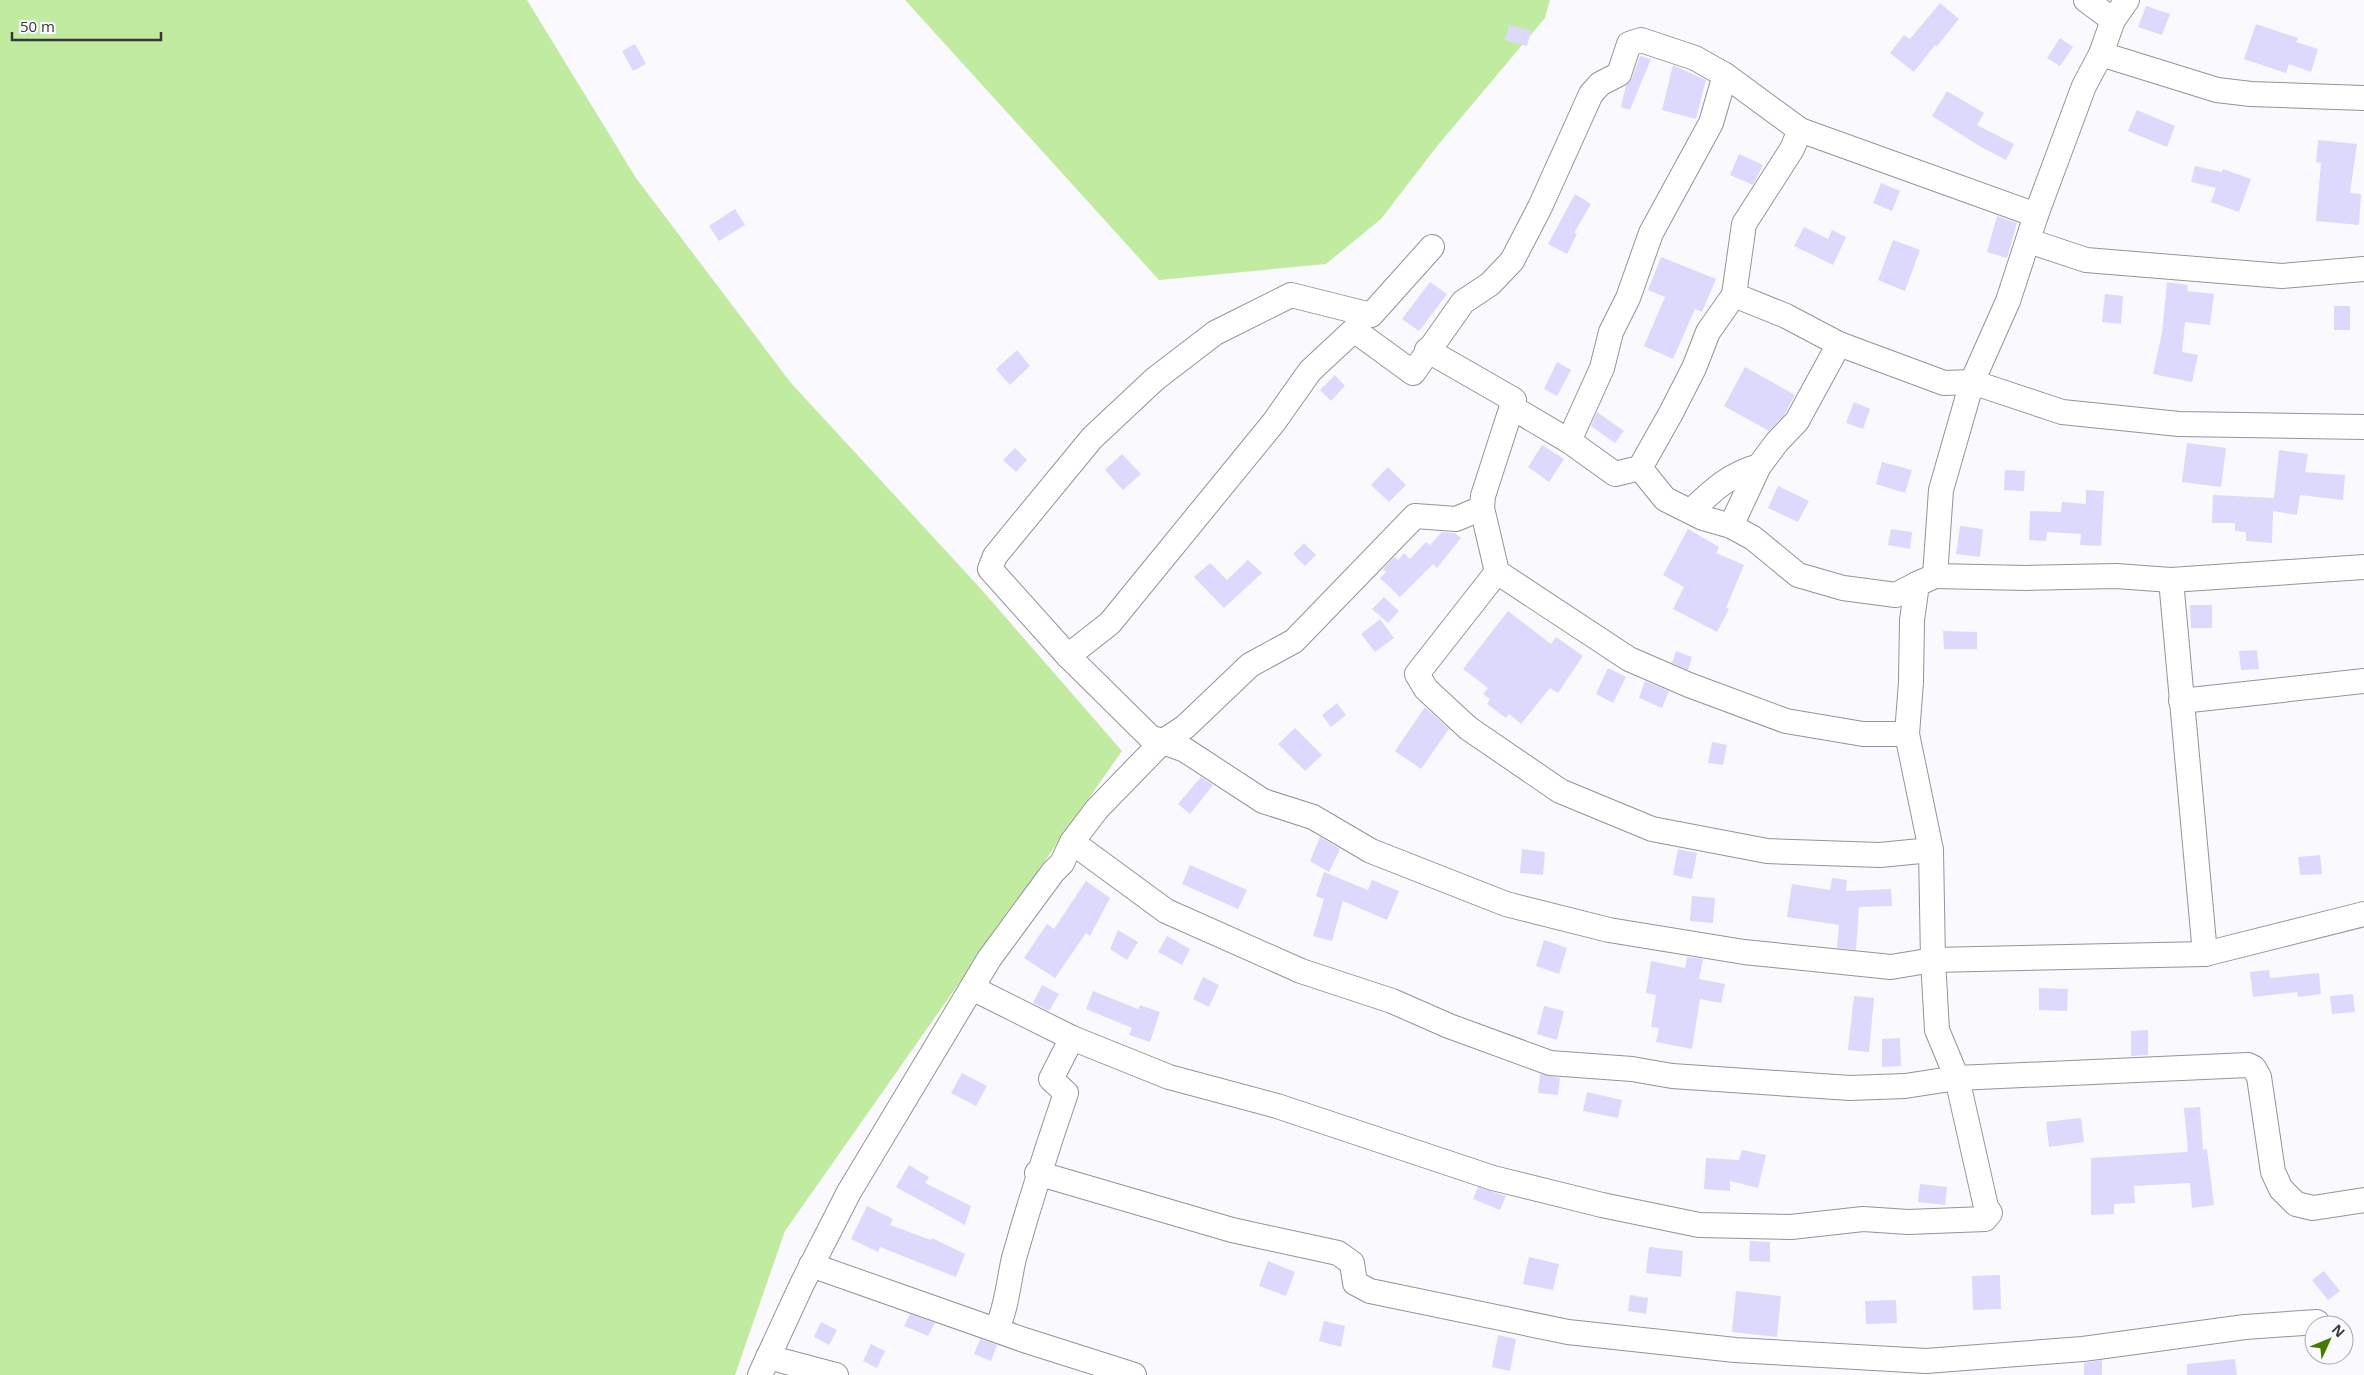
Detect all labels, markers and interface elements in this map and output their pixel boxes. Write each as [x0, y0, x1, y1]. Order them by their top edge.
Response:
scale bar [12, 10, 161, 42]
text: 50 m [20, 16, 55, 36]
north arrow [2304, 1315, 2354, 1365]
text: N [2328, 1320, 2350, 1341]

